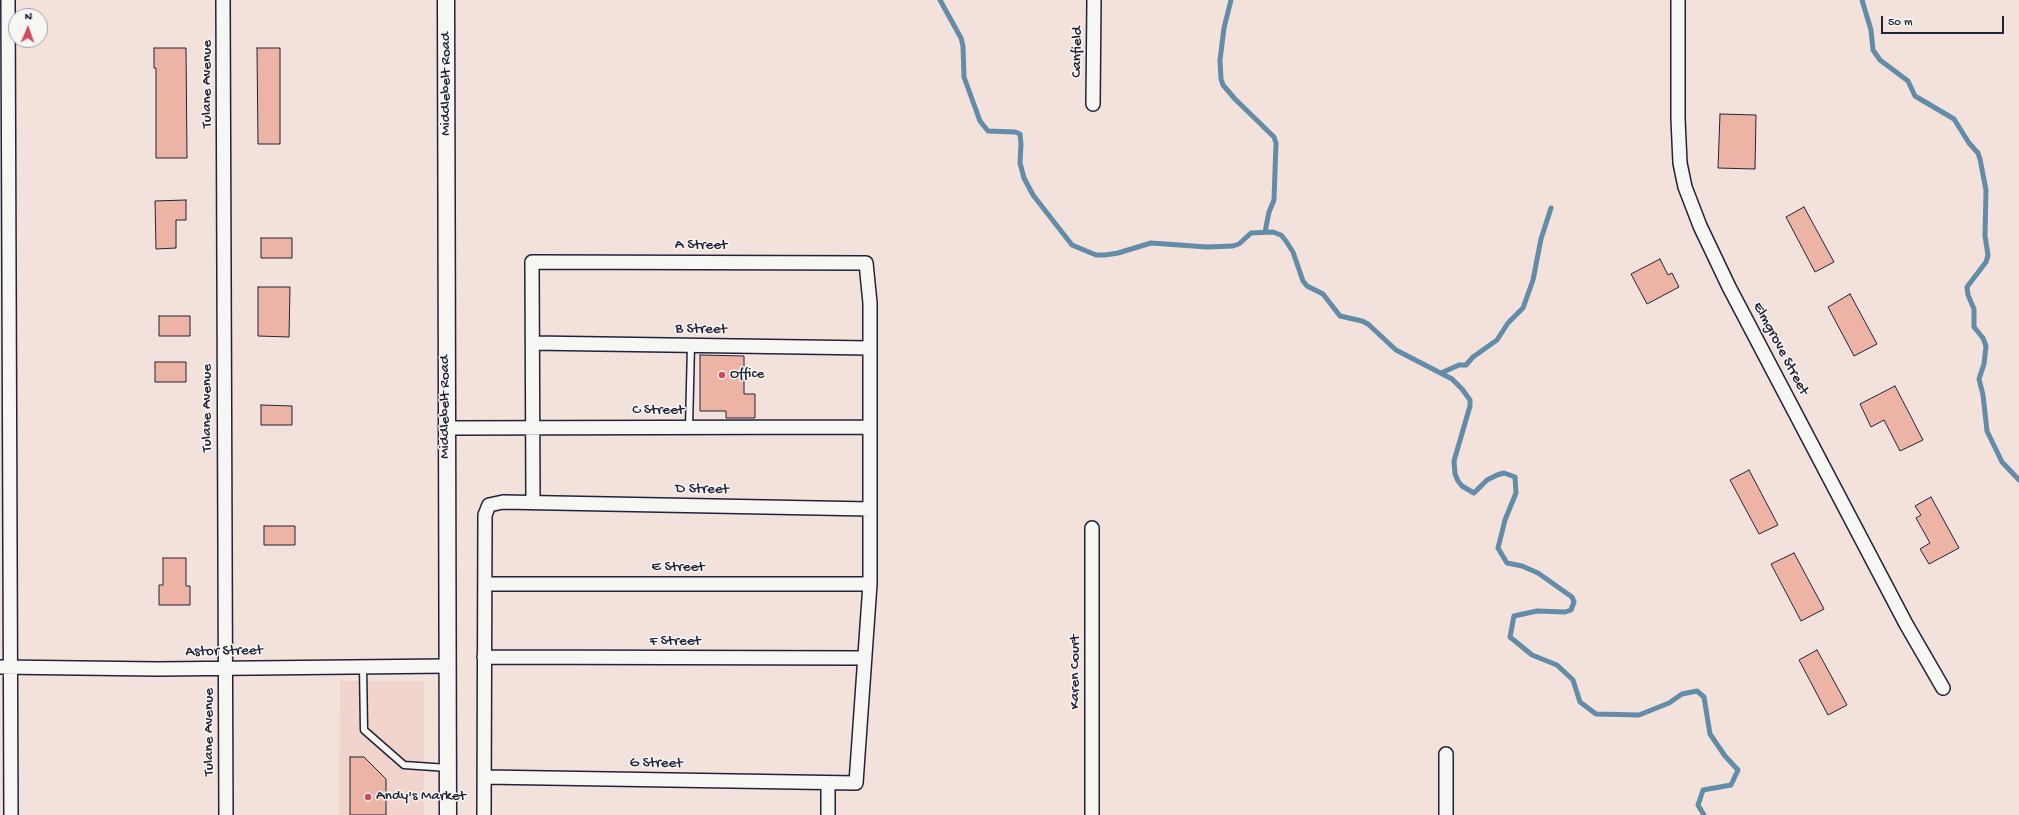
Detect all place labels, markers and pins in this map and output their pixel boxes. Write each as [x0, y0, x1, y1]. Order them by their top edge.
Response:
place label: Office [730, 366, 764, 384]
marker: Office [717, 370, 727, 380]
place label: Andy's Market [376, 788, 466, 806]
marker: Andy's Market [363, 792, 373, 802]

